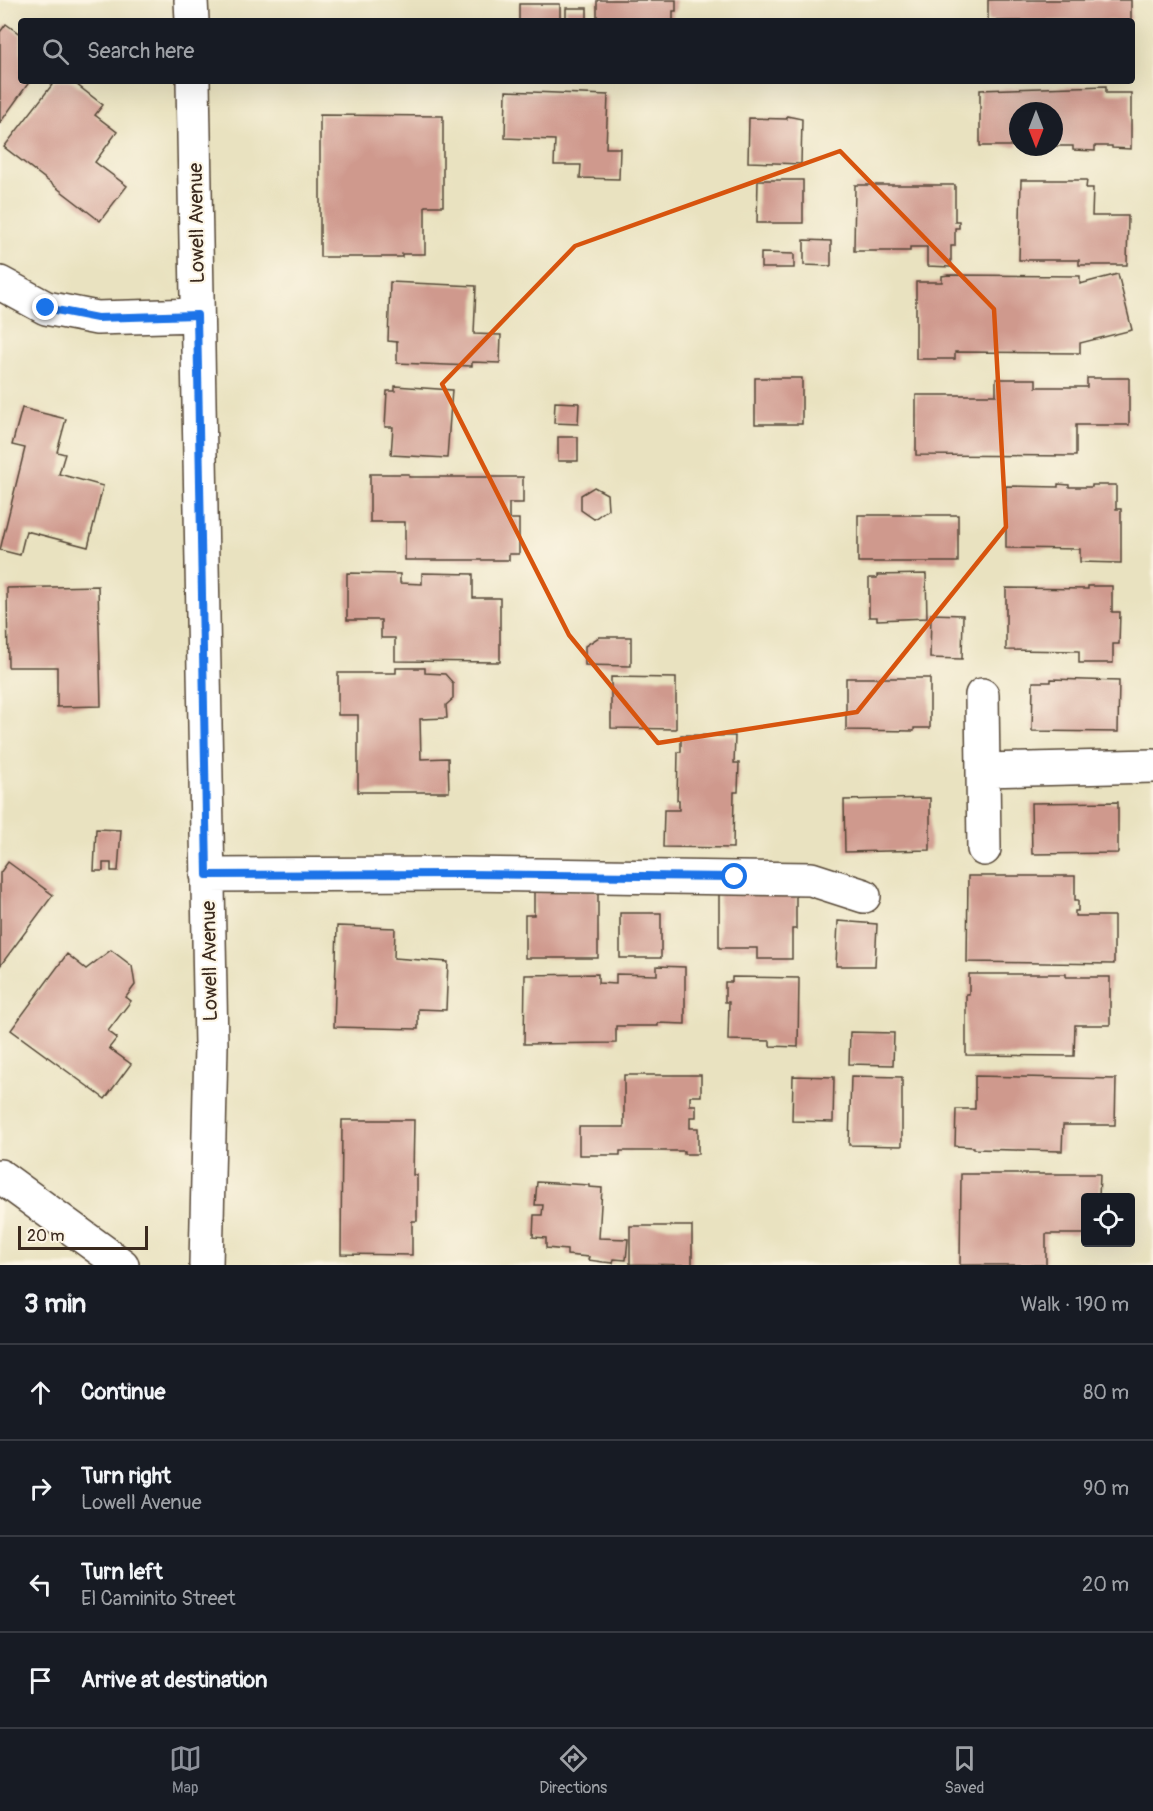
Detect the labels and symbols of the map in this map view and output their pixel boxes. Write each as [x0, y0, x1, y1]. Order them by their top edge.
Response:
north arrow [1009, 102, 1063, 156]
street label: Lowell Avenue [183, 162, 210, 283]
route end [32, 294, 58, 320]
route start [721, 863, 747, 889]
street label: Lowell Avenue [196, 900, 223, 1021]
scale bar [18, 1223, 148, 1250]

